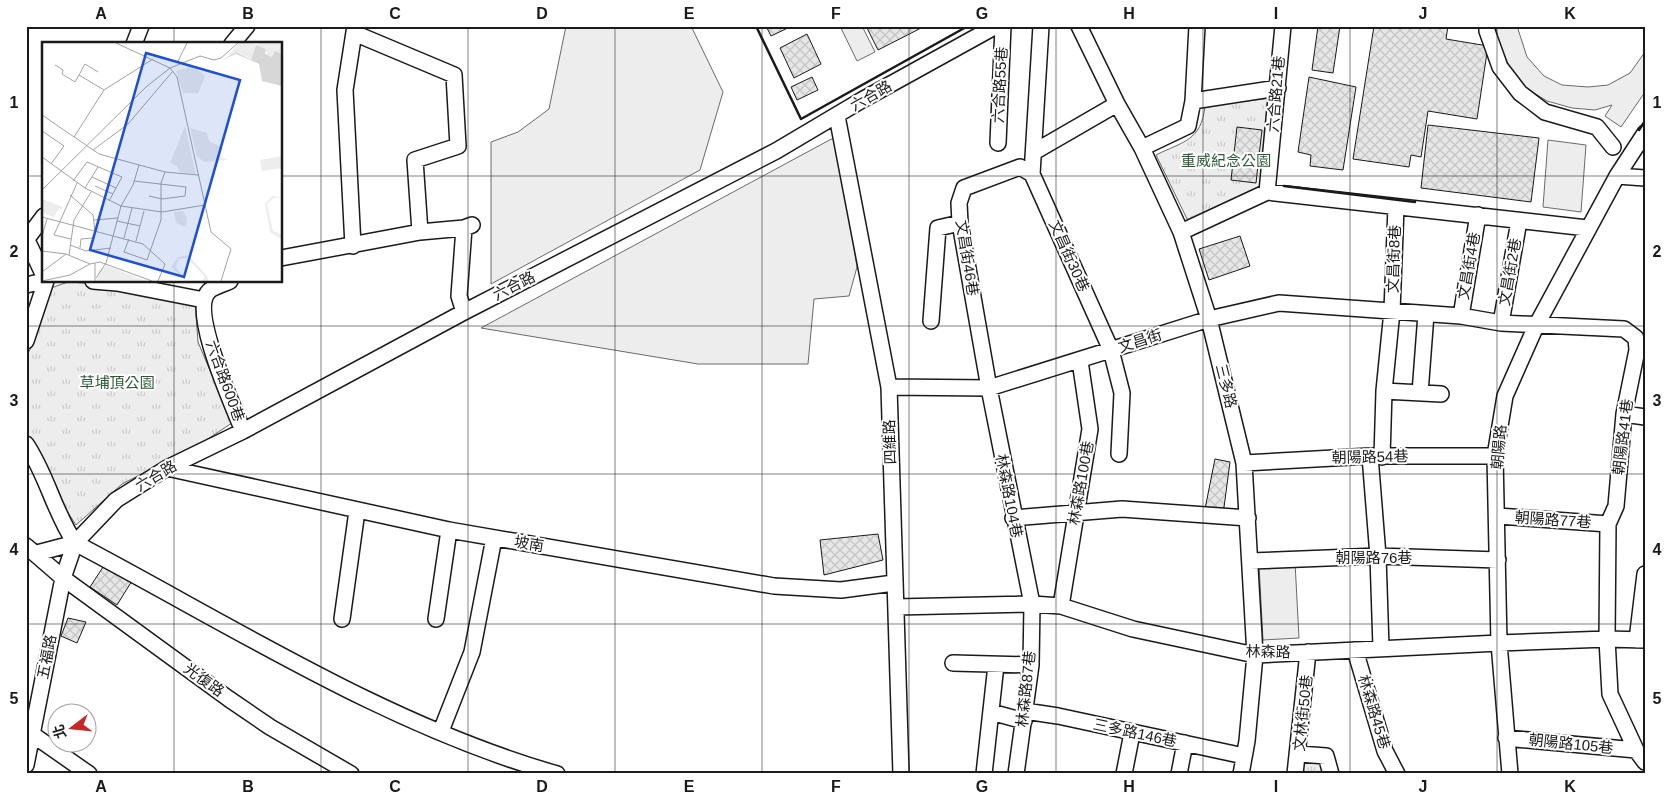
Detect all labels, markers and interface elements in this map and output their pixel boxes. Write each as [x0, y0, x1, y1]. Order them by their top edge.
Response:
text: A [95, 5, 107, 22]
text: B [242, 5, 254, 22]
text: C [389, 5, 401, 22]
text: D [536, 5, 548, 22]
text: E [684, 5, 695, 22]
text: F [831, 5, 841, 22]
text: G [976, 5, 988, 22]
text: H [1123, 5, 1135, 22]
text: I [1274, 5, 1278, 22]
text: J [1419, 5, 1427, 22]
text: K [1564, 5, 1576, 22]
inset map [42, 42, 282, 282]
street label: 六合路55巷 [989, 46, 1010, 124]
street label: 六合路21巷 [1264, 55, 1287, 133]
street label: 六合路 [847, 77, 894, 114]
text: 1 [10, 94, 19, 111]
text: 1 [1653, 94, 1662, 111]
park label: 重威紀念公園 [1181, 152, 1271, 169]
street label: 文昌街30巷 [1046, 217, 1093, 294]
street label: 文昌街46巷 [953, 219, 982, 297]
street label: 文昌街8巷 [1384, 225, 1403, 293]
street label: 文昌街4巷 [1454, 231, 1483, 301]
street label: 文昌街2巷 [1495, 237, 1524, 307]
text: 2 [10, 243, 19, 260]
text: 2 [1653, 243, 1662, 260]
street label: 六合路 [490, 268, 538, 303]
street label: 文昌街 [1116, 325, 1164, 356]
street label: 六合路600巷 [203, 338, 248, 424]
street label: 三多路 [1213, 362, 1240, 410]
park label: 草埔頂公園 [79, 374, 155, 391]
text: 3 [10, 392, 19, 409]
text: 3 [1653, 392, 1662, 409]
street label: 朝陽路41巷 [1609, 398, 1636, 476]
street label: 四維路 [880, 419, 899, 465]
street label: 朝陽路 [1488, 424, 1509, 470]
street label: 林森路100巷 [1065, 440, 1096, 526]
street label: 朝陽路54巷 [1332, 447, 1408, 466]
street label: 林森路104巷 [993, 453, 1026, 539]
street label: 六合路 [132, 457, 179, 494]
street label: 朝陽路77巷 [1514, 508, 1592, 531]
street label: 坡南 [513, 533, 545, 554]
text: 4 [10, 541, 19, 558]
text: 4 [1653, 541, 1662, 558]
street label: 朝陽路76巷 [1336, 549, 1412, 566]
street label: 五福路 [34, 633, 59, 681]
street label: 林森路 [1245, 643, 1291, 660]
street label: 林森路87巷 [1013, 650, 1038, 728]
street label: 光復路 [181, 659, 227, 700]
street label: 林森路45巷 [1355, 673, 1394, 751]
street label: 文林街50巷 [1290, 674, 1315, 752]
text: 5 [10, 690, 19, 707]
text: 5 [1653, 690, 1662, 707]
north arrow [48, 702, 98, 752]
street label: 三多路146巷 [1092, 715, 1178, 750]
text: 北 [50, 723, 69, 741]
street label: 朝陽路105巷 [1528, 731, 1614, 756]
text: A [95, 778, 107, 795]
text: B [242, 778, 254, 795]
text: C [389, 778, 401, 795]
text: D [536, 778, 548, 795]
text: E [684, 778, 695, 795]
text: F [831, 778, 841, 795]
text: G [976, 778, 988, 795]
text: H [1123, 778, 1135, 795]
text: I [1274, 778, 1278, 795]
text: J [1419, 778, 1427, 795]
text: K [1564, 778, 1576, 795]

